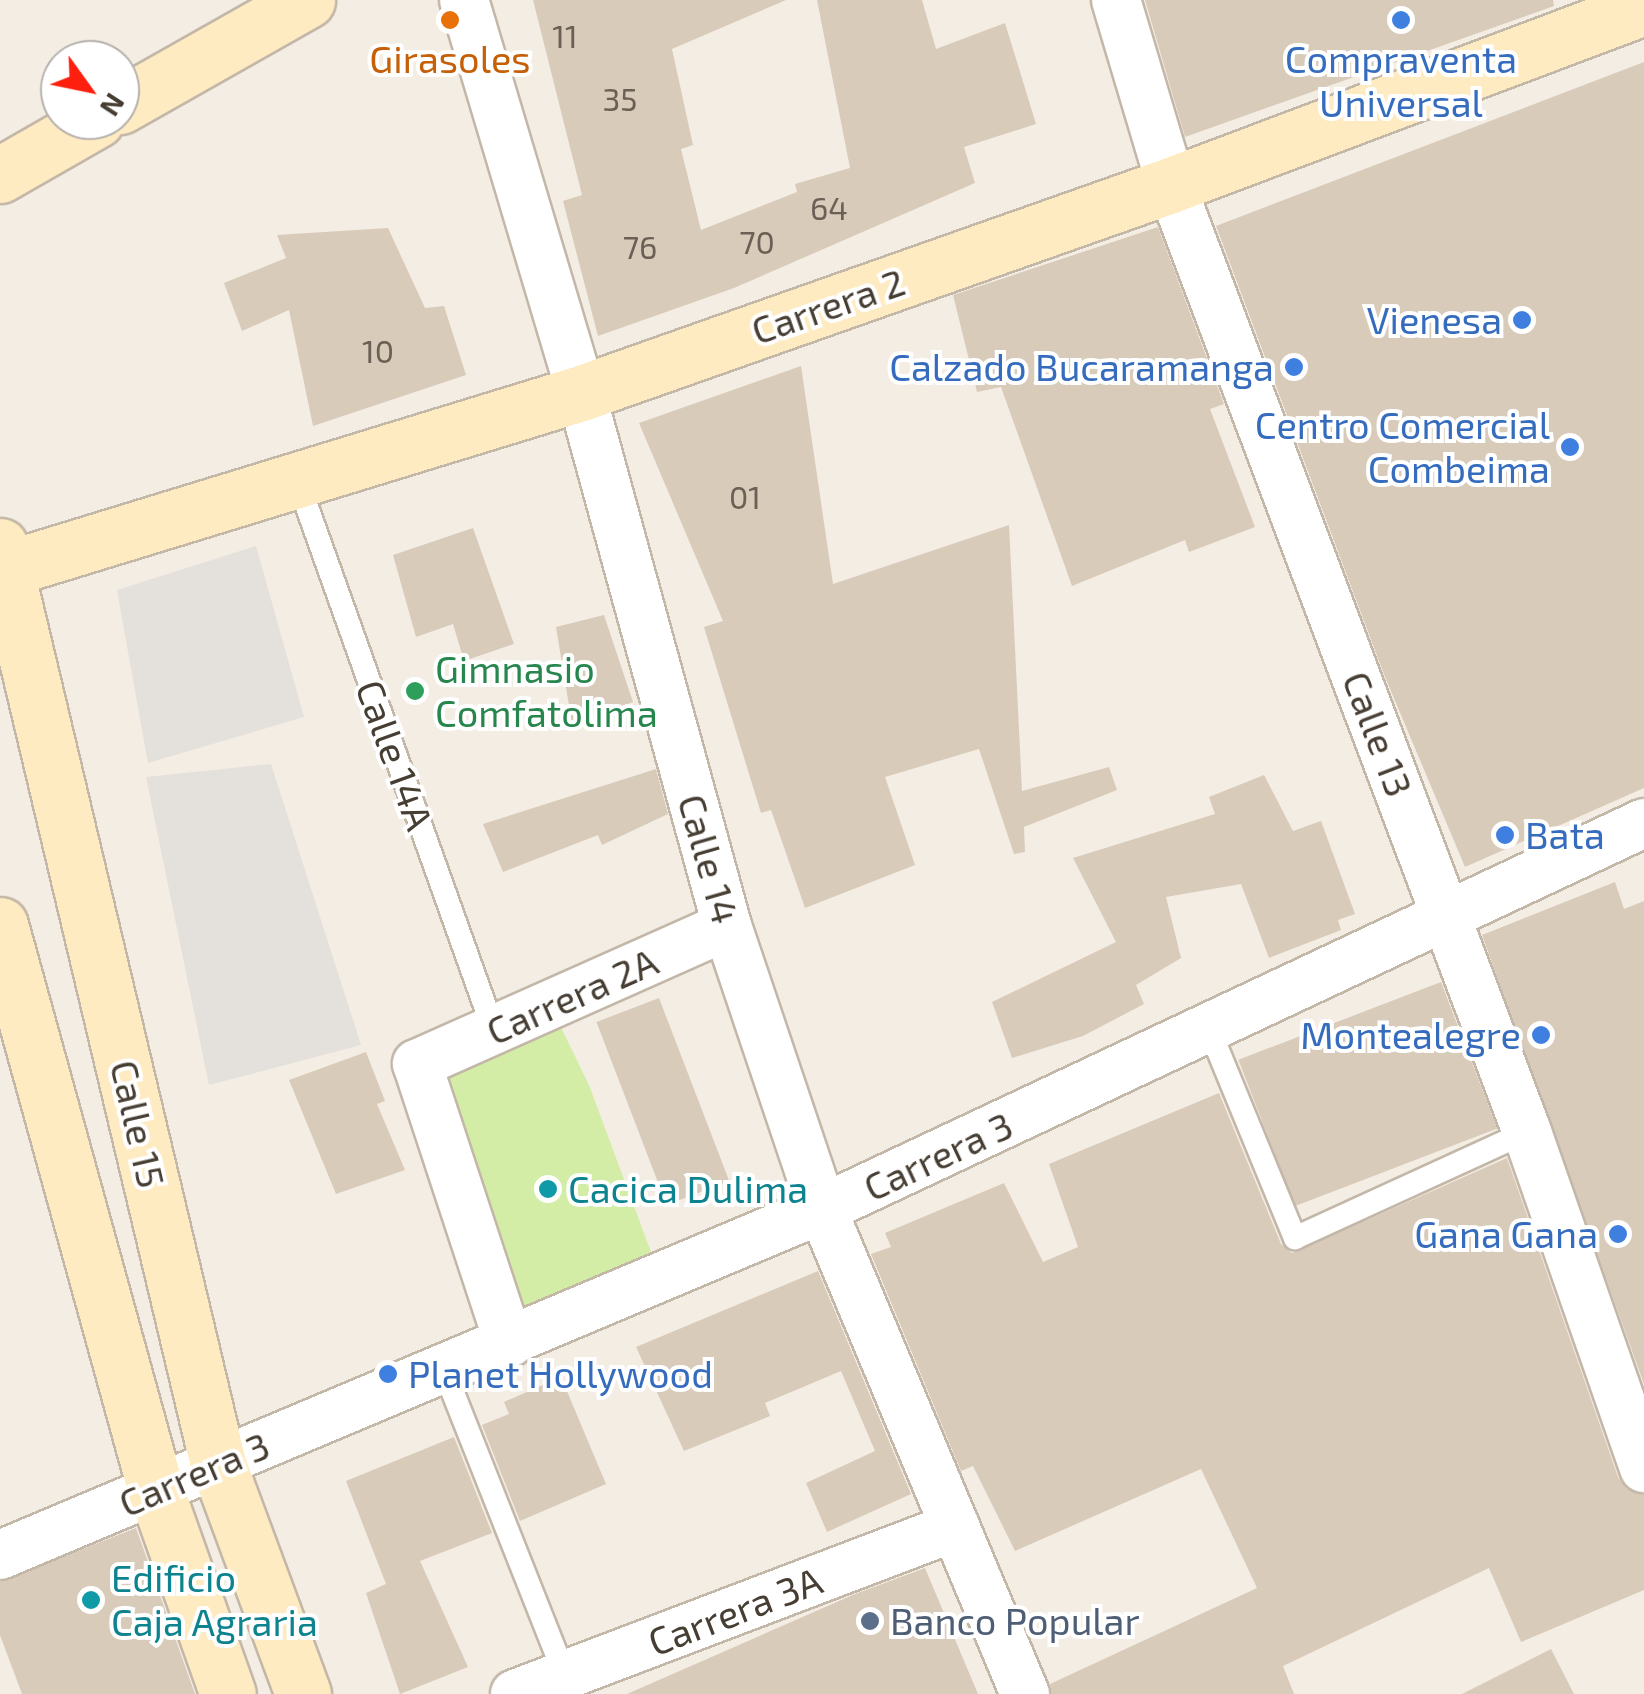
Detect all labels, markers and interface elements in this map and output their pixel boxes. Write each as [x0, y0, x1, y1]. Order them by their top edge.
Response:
marker: Girasoles [439, 9, 461, 31]
marker: Compraventa Universal [1390, 9, 1412, 31]
house number: 11 [552, 16, 578, 54]
place label: Girasoles [369, 36, 531, 82]
place label: Compraventa Universal [1285, 36, 1517, 125]
north arrow [40, 40, 140, 140]
house number: 35 [603, 79, 637, 117]
text: N [94, 88, 133, 123]
house number: 64 [810, 188, 848, 226]
house number: 70 [739, 222, 775, 260]
house number: 76 [623, 227, 657, 265]
street label: Carrera 2 [745, 259, 911, 353]
place label: Vienesa [1366, 297, 1502, 343]
marker: Vienesa [1511, 309, 1533, 331]
house number: 10 [362, 331, 394, 369]
place label: Calzado Bucaramanga [889, 344, 1274, 390]
marker: Calzado Bucaramanga [1283, 356, 1305, 378]
place label: Centro Comercial Combeima [1255, 402, 1550, 492]
marker: Centro Comercial Combeima [1559, 436, 1581, 458]
house number: 01 [729, 477, 761, 515]
place label: Gimnasio Comfatolima [435, 646, 658, 736]
street label: Calle 13 [1333, 665, 1423, 803]
street label: Calle 14A [347, 674, 443, 836]
marker: Gimnasio Comfatolima [404, 680, 426, 702]
street label: Calle 14 [669, 789, 749, 929]
place label: Bata [1525, 812, 1605, 858]
marker: Bata [1494, 824, 1516, 846]
street label: Carrera 2A [479, 938, 665, 1054]
place label: Montealegre [1300, 1012, 1521, 1058]
marker: Montealegre [1530, 1024, 1552, 1046]
street label: Calle 15 [101, 1056, 175, 1192]
street label: Carrera 3 [856, 1102, 1020, 1210]
place label: Cacica Dulima [568, 1166, 808, 1212]
marker: Cacica Dulima [537, 1178, 559, 1200]
place label: Gana Gana [1414, 1211, 1598, 1257]
marker: Gana Gana [1607, 1223, 1629, 1245]
place label: Planet Hollywood [408, 1351, 713, 1397]
marker: Planet Hollywood [377, 1363, 399, 1385]
street label: Carrera 3 [112, 1422, 276, 1526]
place label: Edificio Caja Agraria [111, 1555, 319, 1645]
street label: Carrera 3A [642, 1557, 828, 1665]
marker: Edificio Caja Agraria [80, 1589, 102, 1611]
place label: Banco Popular [890, 1598, 1140, 1644]
marker: Banco Popular [859, 1610, 881, 1632]

